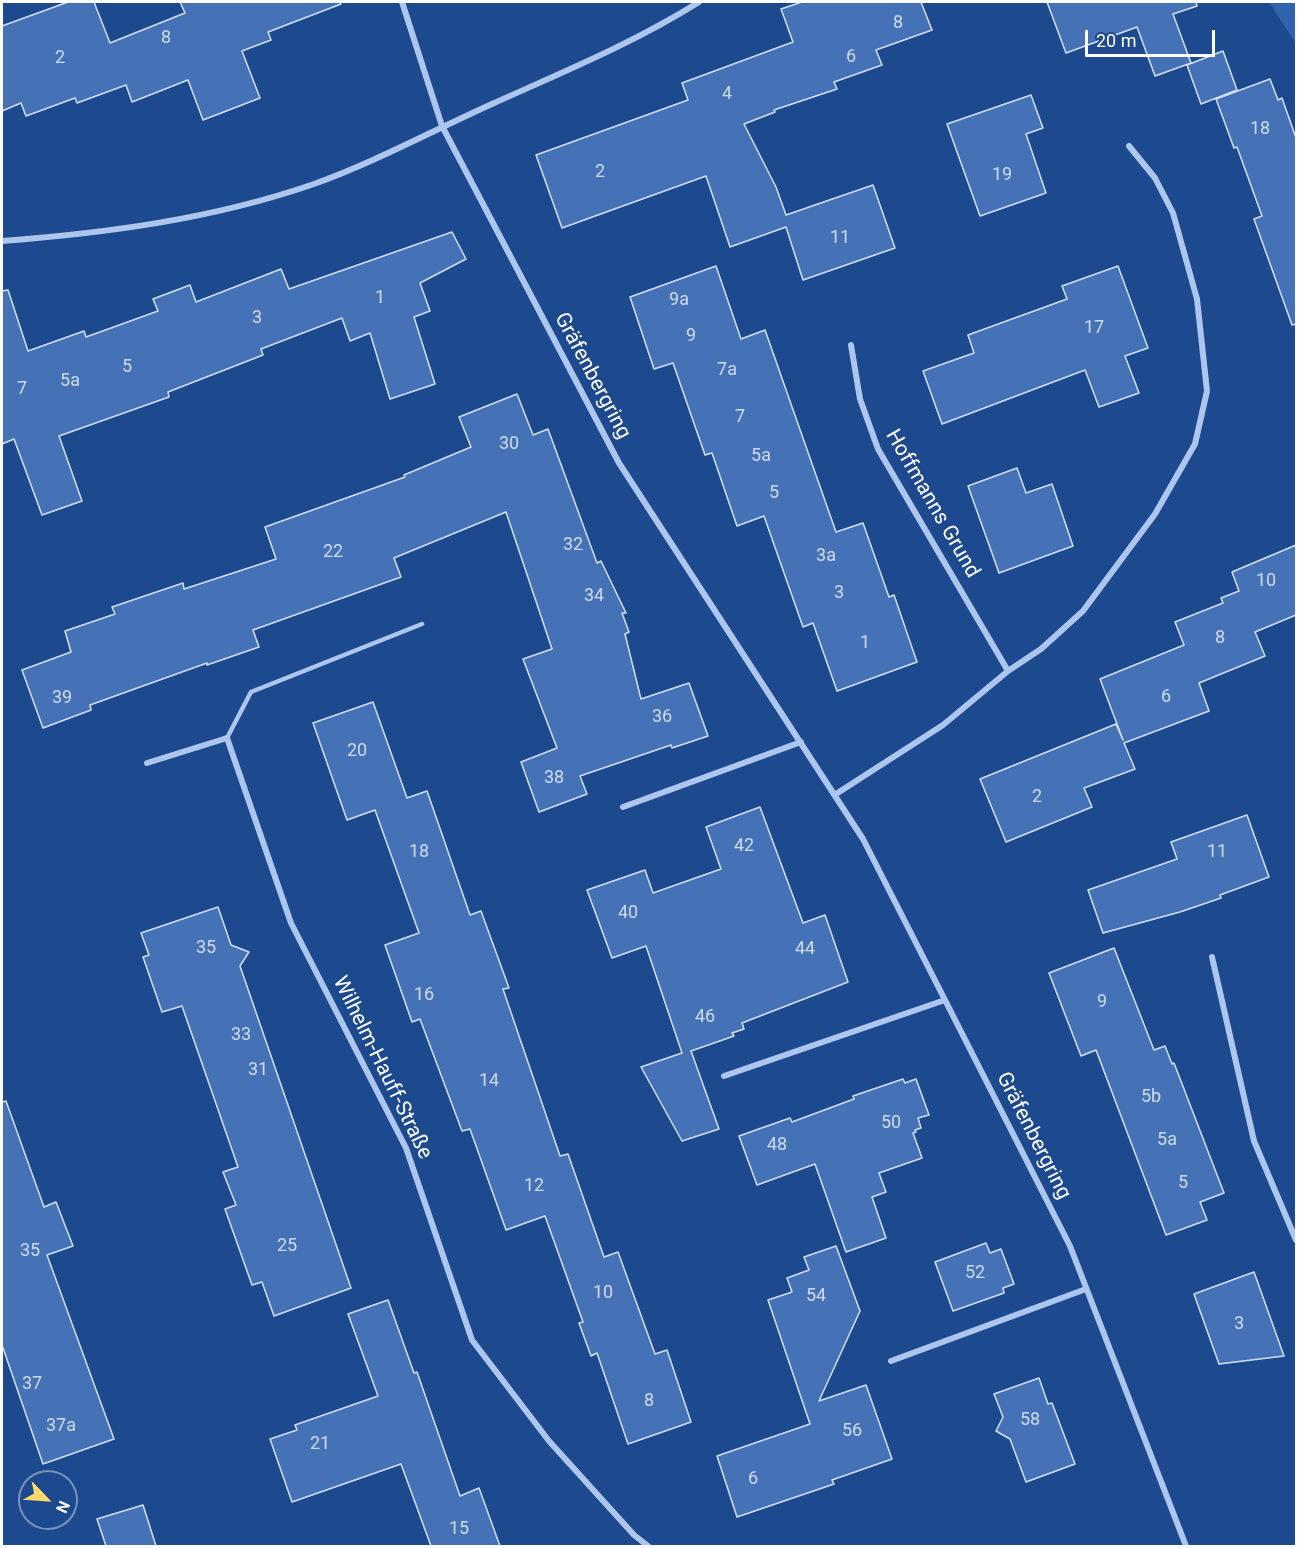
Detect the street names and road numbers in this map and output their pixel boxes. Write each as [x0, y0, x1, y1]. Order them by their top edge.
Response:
street label: Gräfenbergring [548, 309, 636, 443]
street label: Hoffmanns Grund [879, 425, 985, 583]
street label: Wilhelm-Hauff-Straße [327, 972, 437, 1164]
street label: Gräfenbergring [990, 1068, 1076, 1204]

